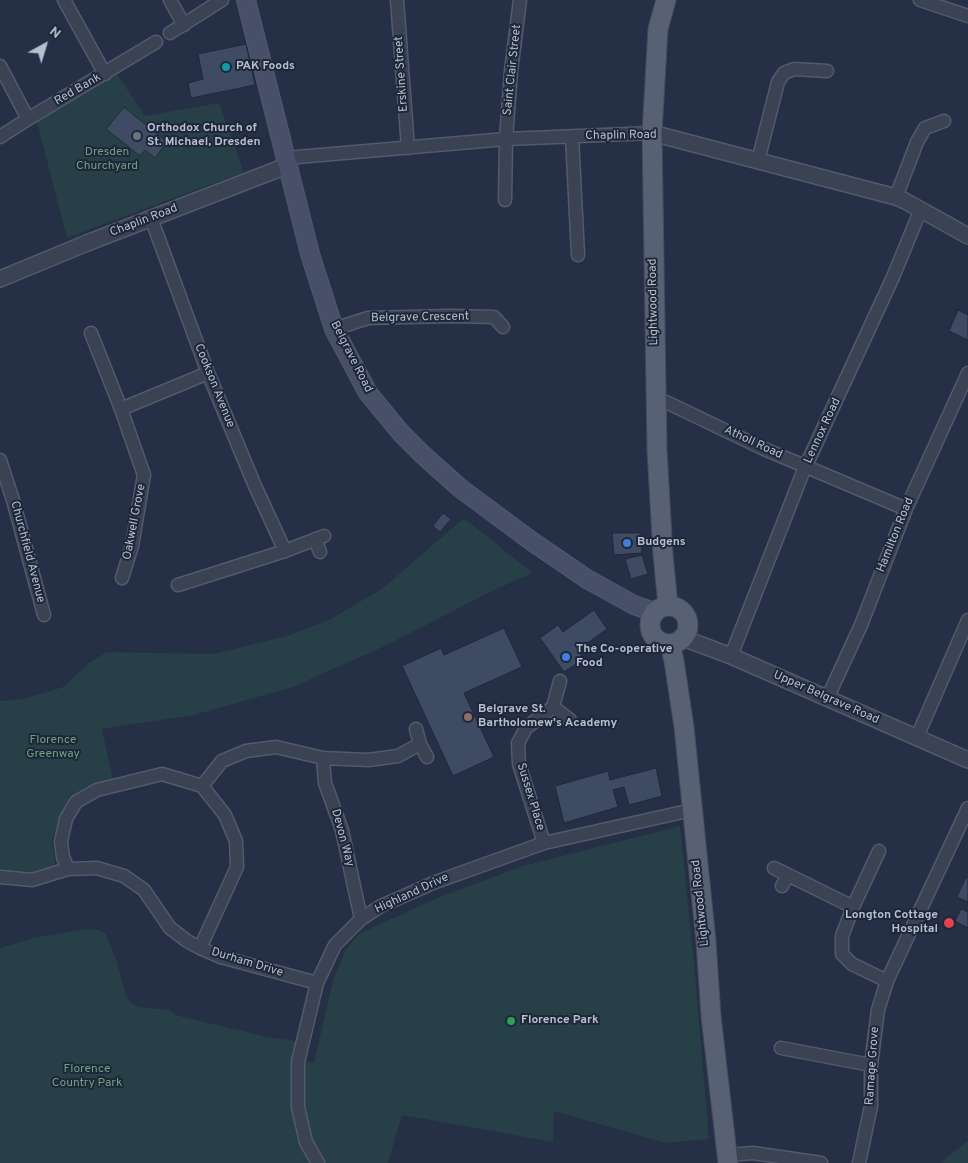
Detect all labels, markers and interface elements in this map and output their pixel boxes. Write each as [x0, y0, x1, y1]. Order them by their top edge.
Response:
north arrow [20, 20, 70, 70]
text: N [45, 23, 64, 43]
street label: Saint Clair Street [501, 24, 525, 116]
street label: Erskine Street [392, 36, 412, 112]
place label: PAK Foods [236, 60, 295, 74]
marker: PAK Foods [220, 61, 232, 73]
street label: Red Bank [52, 71, 104, 109]
place label: Orthodox Church of St. Michael, Dresden [147, 122, 261, 150]
street label: Chaplin Road [585, 128, 657, 144]
marker: Orthodox Church of St. Michael, Dresden [131, 130, 143, 142]
park label: Dresden Churchyard [76, 146, 138, 174]
street label: Chaplin Road [108, 201, 180, 241]
street label: Lightwood Road [646, 258, 662, 346]
street label: Belgrave Crescent [371, 310, 469, 326]
street label: Belgrave Road [327, 319, 375, 395]
street label: Cookson Avenue [191, 342, 237, 430]
street label: Lennox Road [802, 396, 844, 466]
street label: Atholl Road [721, 423, 785, 463]
street label: Oakwell Grove [121, 483, 149, 561]
street label: Hamilton Road [874, 496, 918, 574]
street label: Churchfield Avenue [6, 500, 48, 604]
place label: Budgens [637, 536, 686, 550]
marker: Budgens [621, 537, 633, 549]
place label: The Co-operative Food [576, 643, 672, 671]
marker: The Co-operative Food [560, 651, 572, 663]
street label: Upper Belgrave Road [771, 668, 881, 728]
place label: Belgrave St. Bartholomew's Academy [478, 703, 617, 731]
marker: Belgrave St. Bartholomew's Academy [462, 711, 474, 723]
park label: Florence Greenway [26, 734, 80, 762]
street label: Sussex Place [513, 761, 547, 833]
street label: Devon Way [327, 808, 357, 868]
street label: Lightwood Road [689, 859, 713, 947]
street label: Highland Drive [373, 871, 451, 917]
place label: Longton Cottage Hospital [845, 909, 938, 937]
marker: Longton Cottage Hospital [942, 916, 956, 930]
street label: Durham Drive [209, 945, 285, 981]
place label: Florence Park [521, 1014, 599, 1028]
marker: Florence Park [505, 1015, 517, 1027]
street label: Ramage Grove [863, 1026, 883, 1106]
park label: Florence Country Park [52, 1063, 122, 1091]

